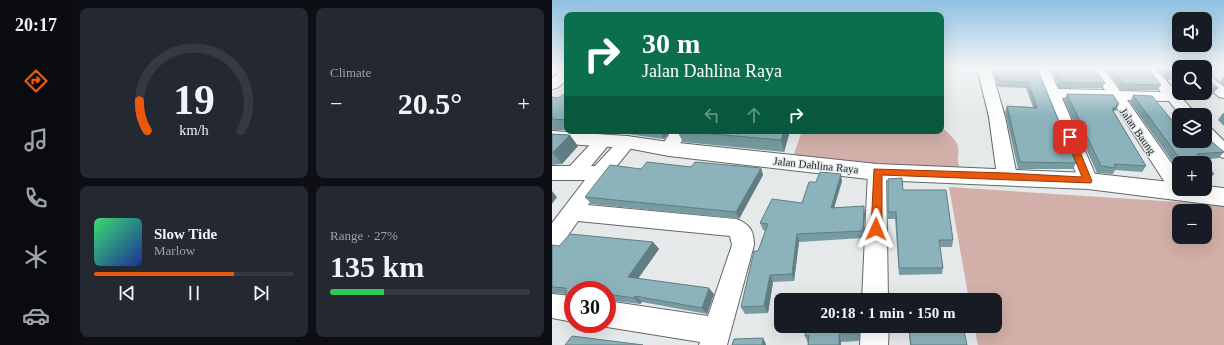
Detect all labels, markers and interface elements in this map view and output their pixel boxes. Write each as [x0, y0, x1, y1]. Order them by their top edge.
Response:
map controls [1172, 12, 1212, 244]
button: sound [1172, 12, 1212, 52]
text: 20:17 [15, 15, 57, 35]
icon: right [576, 28, 628, 80]
text: 30 m [642, 28, 700, 59]
button: search [1172, 60, 1212, 100]
text: Jalan Dahlina Raya [642, 61, 782, 81]
text: Climate [330, 65, 371, 80]
icon: directions [22, 67, 50, 95]
text: 19 [173, 77, 215, 123]
text: 20.5° [398, 87, 462, 120]
text: − [330, 91, 342, 116]
text: + [518, 91, 530, 116]
icon: left [701, 104, 723, 126]
icon: ahead [743, 104, 765, 126]
icon: right [785, 104, 807, 126]
street label: Jalan Baung [1118, 105, 1159, 157]
button: layers [1172, 108, 1212, 148]
pin [1053, 120, 1087, 154]
text: km/h [179, 121, 209, 137]
icon: music [22, 126, 50, 154]
icon: arrive [1059, 126, 1081, 148]
street label: Jalan Dahlina Raya [773, 155, 859, 175]
button: + [1172, 156, 1212, 196]
icon: phone [22, 184, 50, 212]
button: − [1172, 204, 1212, 244]
position arrow [855, 208, 897, 250]
text: Slow Tide [154, 226, 217, 242]
text: Range · 27% [330, 228, 398, 243]
icon: climate [22, 243, 50, 271]
text: Marlow [154, 243, 195, 258]
text: 135 km [330, 250, 424, 283]
speed limit sign: 30 [564, 281, 616, 333]
icon: previous [116, 282, 138, 304]
icon: pause [183, 282, 205, 304]
icon: next [250, 282, 272, 304]
icon: car [22, 302, 50, 330]
text: 20:18 · 1 min · 150 m [821, 305, 956, 321]

